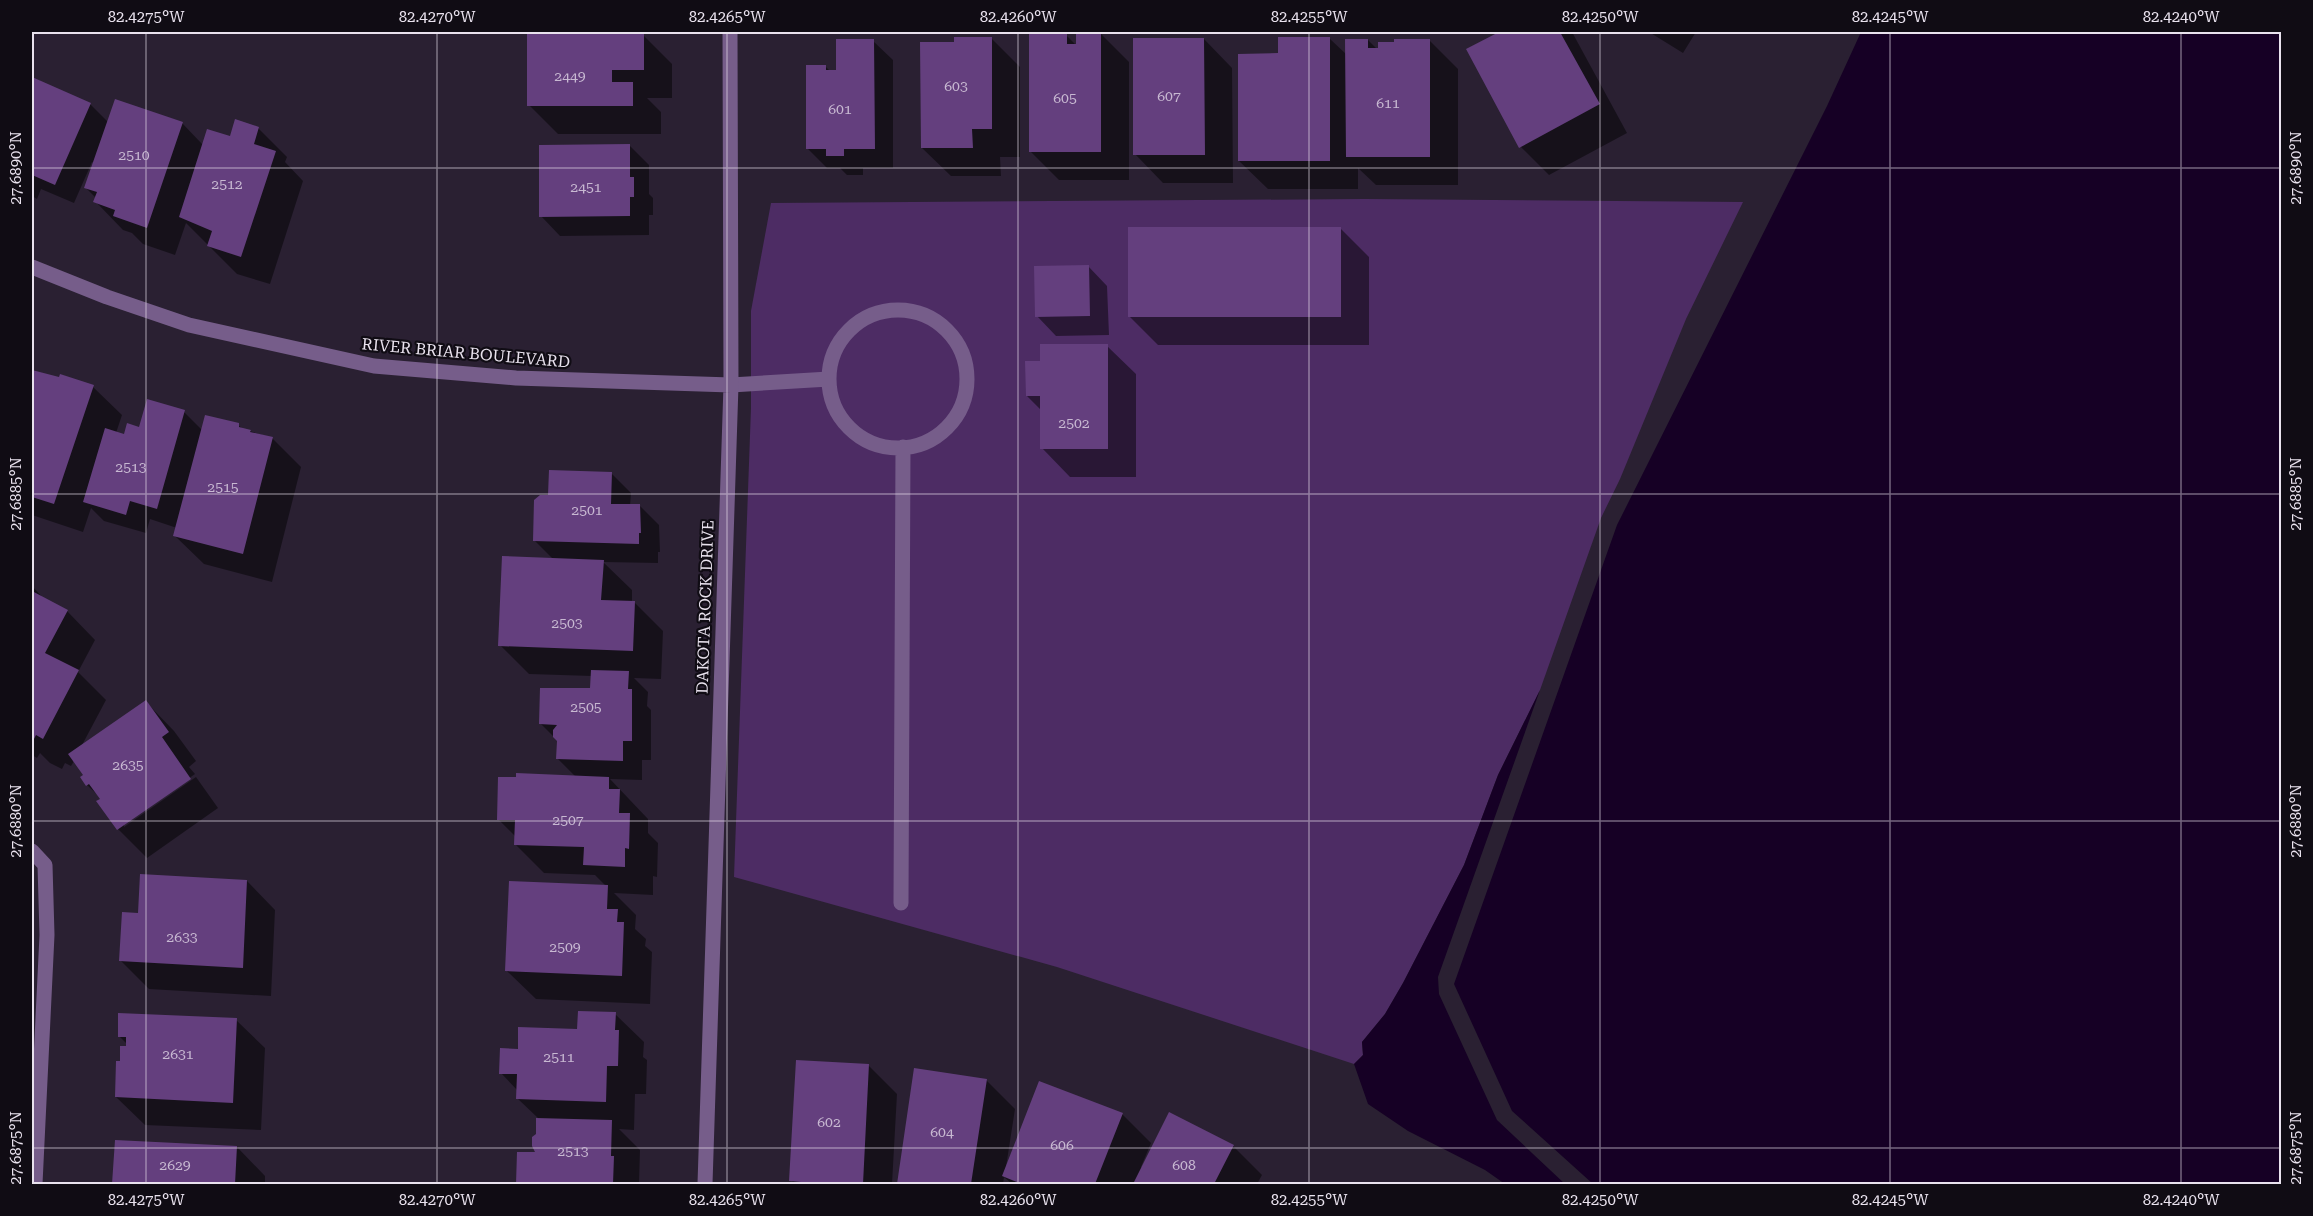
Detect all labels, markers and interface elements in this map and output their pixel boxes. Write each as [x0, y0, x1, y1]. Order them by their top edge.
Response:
text: 82.4275°W [108, 8, 185, 26]
text: 82.4270°W [399, 8, 476, 26]
text: 82.4265°W [689, 8, 766, 26]
text: 82.4260°W [980, 8, 1057, 26]
text: 82.4255°W [1271, 8, 1348, 26]
text: 82.4250°W [1562, 8, 1639, 26]
text: 82.4245°W [1852, 8, 1929, 26]
text: 82.4240°W [2143, 8, 2220, 26]
house number: 2449 [554, 68, 586, 84]
house number: 603 [944, 78, 968, 94]
house number: 607 [1157, 88, 1181, 104]
house number: 605 [1053, 90, 1077, 106]
house number: 611 [1376, 95, 1400, 111]
house number: 601 [828, 101, 852, 117]
text: 27.6890°N [7, 131, 25, 205]
text: 27.6890°N [2287, 131, 2305, 205]
house number: 2510 [118, 147, 150, 163]
house number: 2512 [211, 176, 243, 192]
house number: 2451 [570, 179, 602, 195]
street label: RIVER BRIAR BOULEVARD [361, 334, 571, 372]
house number: 2502 [1058, 415, 1090, 431]
text: 27.6885°N [7, 457, 25, 531]
text: 27.6885°N [2287, 457, 2305, 531]
house number: 2513 [115, 459, 147, 475]
house number: 2515 [207, 479, 239, 495]
house number: 2501 [571, 502, 603, 518]
street label: DAKOTA ROCK DRIVE [692, 520, 718, 694]
house number: 2503 [551, 615, 583, 631]
house number: 2505 [570, 699, 602, 715]
house number: 2635 [112, 757, 144, 773]
text: 27.6880°N [7, 784, 25, 858]
text: 27.6880°N [2287, 784, 2305, 858]
house number: 2507 [552, 812, 584, 828]
house number: 2633 [166, 929, 198, 945]
house number: 2509 [549, 939, 581, 955]
house number: 2631 [162, 1046, 194, 1062]
house number: 2511 [543, 1049, 575, 1065]
text: 27.6875°N [7, 1111, 25, 1185]
text: 27.6875°N [2287, 1111, 2305, 1185]
house number: 602 [817, 1114, 841, 1130]
house number: 604 [930, 1124, 954, 1140]
house number: 606 [1050, 1137, 1074, 1153]
house number: 2513 [557, 1143, 589, 1159]
house number: 2629 [159, 1157, 191, 1173]
house number: 608 [1172, 1157, 1196, 1173]
text: 82.4275°W [108, 1191, 185, 1209]
text: 82.4270°W [399, 1191, 476, 1209]
text: 82.4265°W [689, 1191, 766, 1209]
text: 82.4260°W [980, 1191, 1057, 1209]
text: 82.4255°W [1271, 1191, 1348, 1209]
text: 82.4250°W [1562, 1191, 1639, 1209]
text: 82.4245°W [1852, 1191, 1929, 1209]
text: 82.4240°W [2143, 1191, 2220, 1209]

